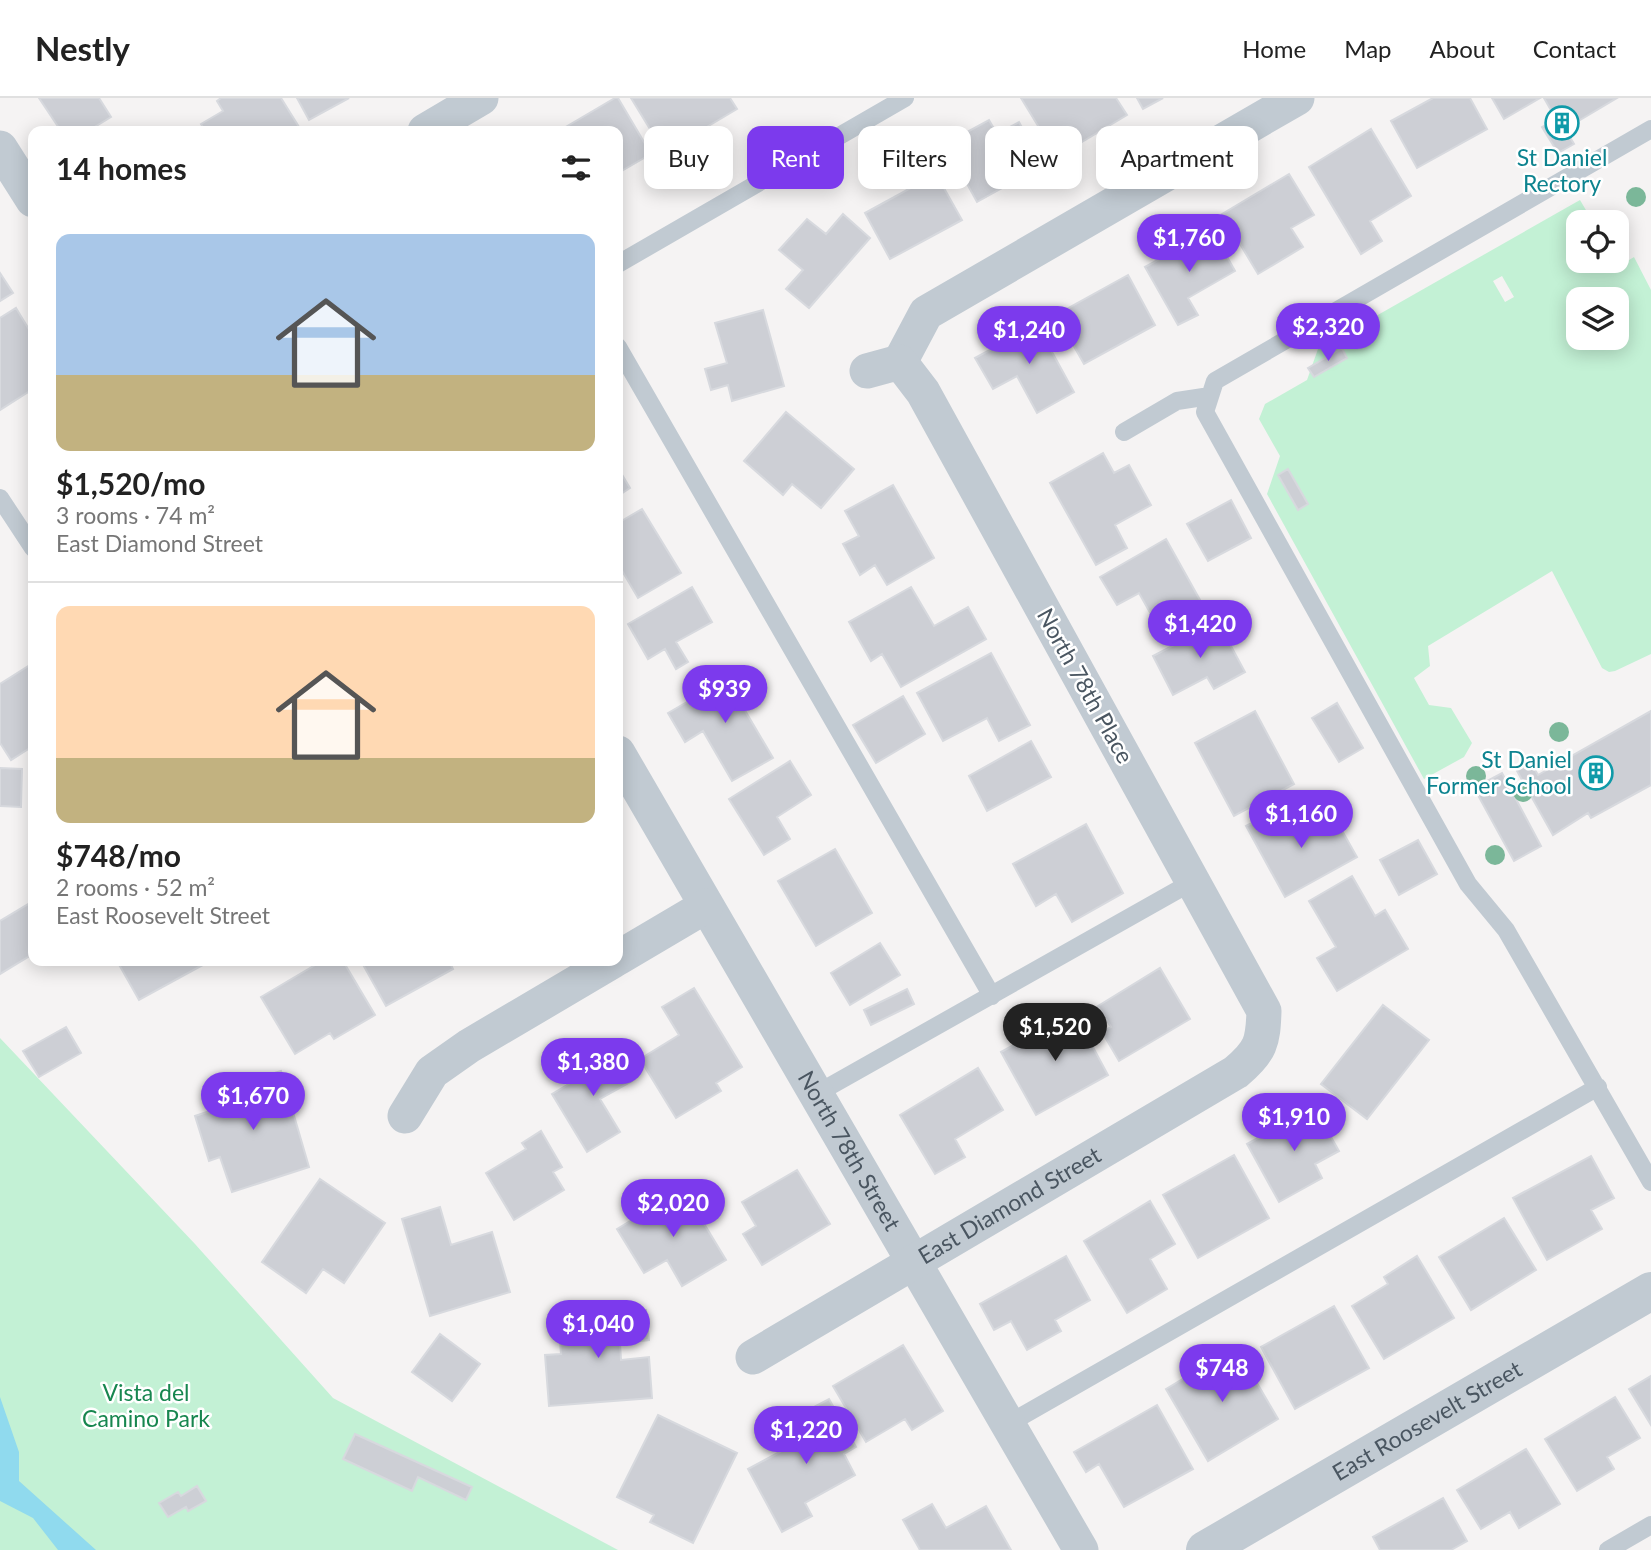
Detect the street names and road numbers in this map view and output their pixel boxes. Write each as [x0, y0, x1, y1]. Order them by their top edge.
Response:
street label: North 78th Place [1032, 603, 1140, 768]
street label: North 78th Street [793, 1065, 908, 1236]
street label: East Diamond Street [913, 1140, 1106, 1269]
street label: East Roosevelt Street [1327, 1354, 1527, 1486]

